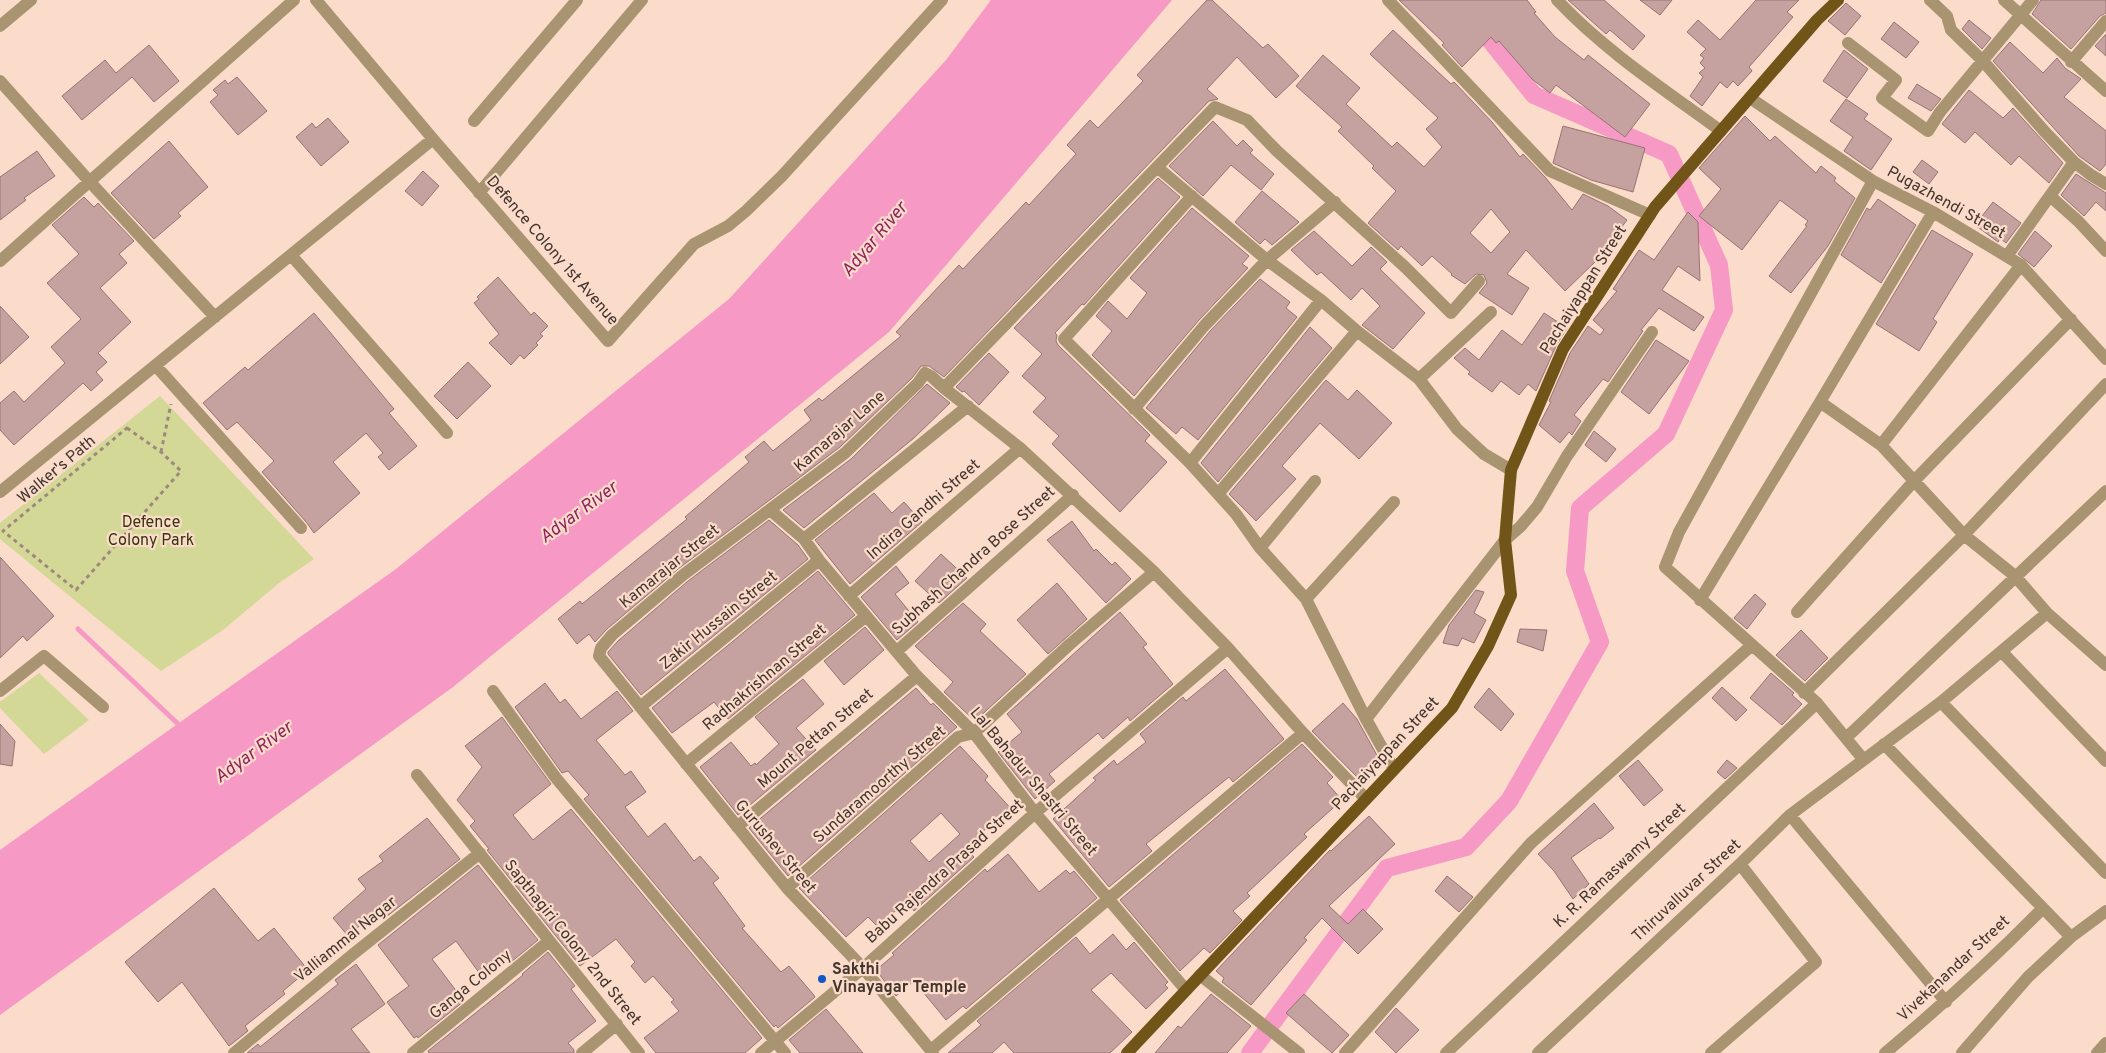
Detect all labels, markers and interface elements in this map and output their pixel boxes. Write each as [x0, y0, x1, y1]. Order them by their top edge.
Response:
street label: Pugazhendi Street [1883, 162, 2009, 244]
street label: Defence Colony 1st Avenue [482, 172, 622, 330]
water label: Adyar River [837, 196, 915, 282]
street label: Pachaiyappan Street [1536, 222, 1632, 358]
street label: Kamarajar Lane [790, 387, 890, 477]
street label: Walker's Path [14, 431, 100, 509]
street label: Indira Gandhi Street [863, 455, 985, 565]
water label: Adyar River [535, 476, 624, 549]
street label: Subhash Chandra Bose Street [888, 482, 1060, 640]
park label: Defence Colony Park [108, 513, 194, 551]
street label: Kamarajar Street [616, 521, 724, 613]
street label: Zakir Hussain Street [656, 567, 782, 675]
street label: Radhakrishnan Street [699, 620, 831, 736]
street label: Mount Pettan Street [754, 685, 878, 793]
street label: Pachaiyappan Street [1328, 693, 1444, 815]
street label: Lal Bahadur Shastri Street [965, 704, 1101, 860]
water label: Adyar River [210, 716, 299, 789]
street label: Sundaramoorthy Street [810, 722, 950, 848]
street label: Babu Rajendra Prasad Street [862, 795, 1028, 949]
street label: Gurushev Street [730, 796, 820, 898]
street label: K. R. Ramaswamy Street [1550, 799, 1690, 933]
street label: Thiruvalluvar Street [1628, 835, 1746, 947]
street label: Sapthagiri Colony 2nd Street [499, 856, 645, 1030]
street label: Valliammal Nagar [291, 893, 401, 987]
street label: Vivekanandar Street [1894, 912, 2014, 1026]
street label: Ganga Colony [426, 946, 516, 1024]
place label: Sakthi Vinayagar Temple [832, 960, 967, 998]
marker: Sakthi Vinayagar Temple [816, 973, 828, 985]

